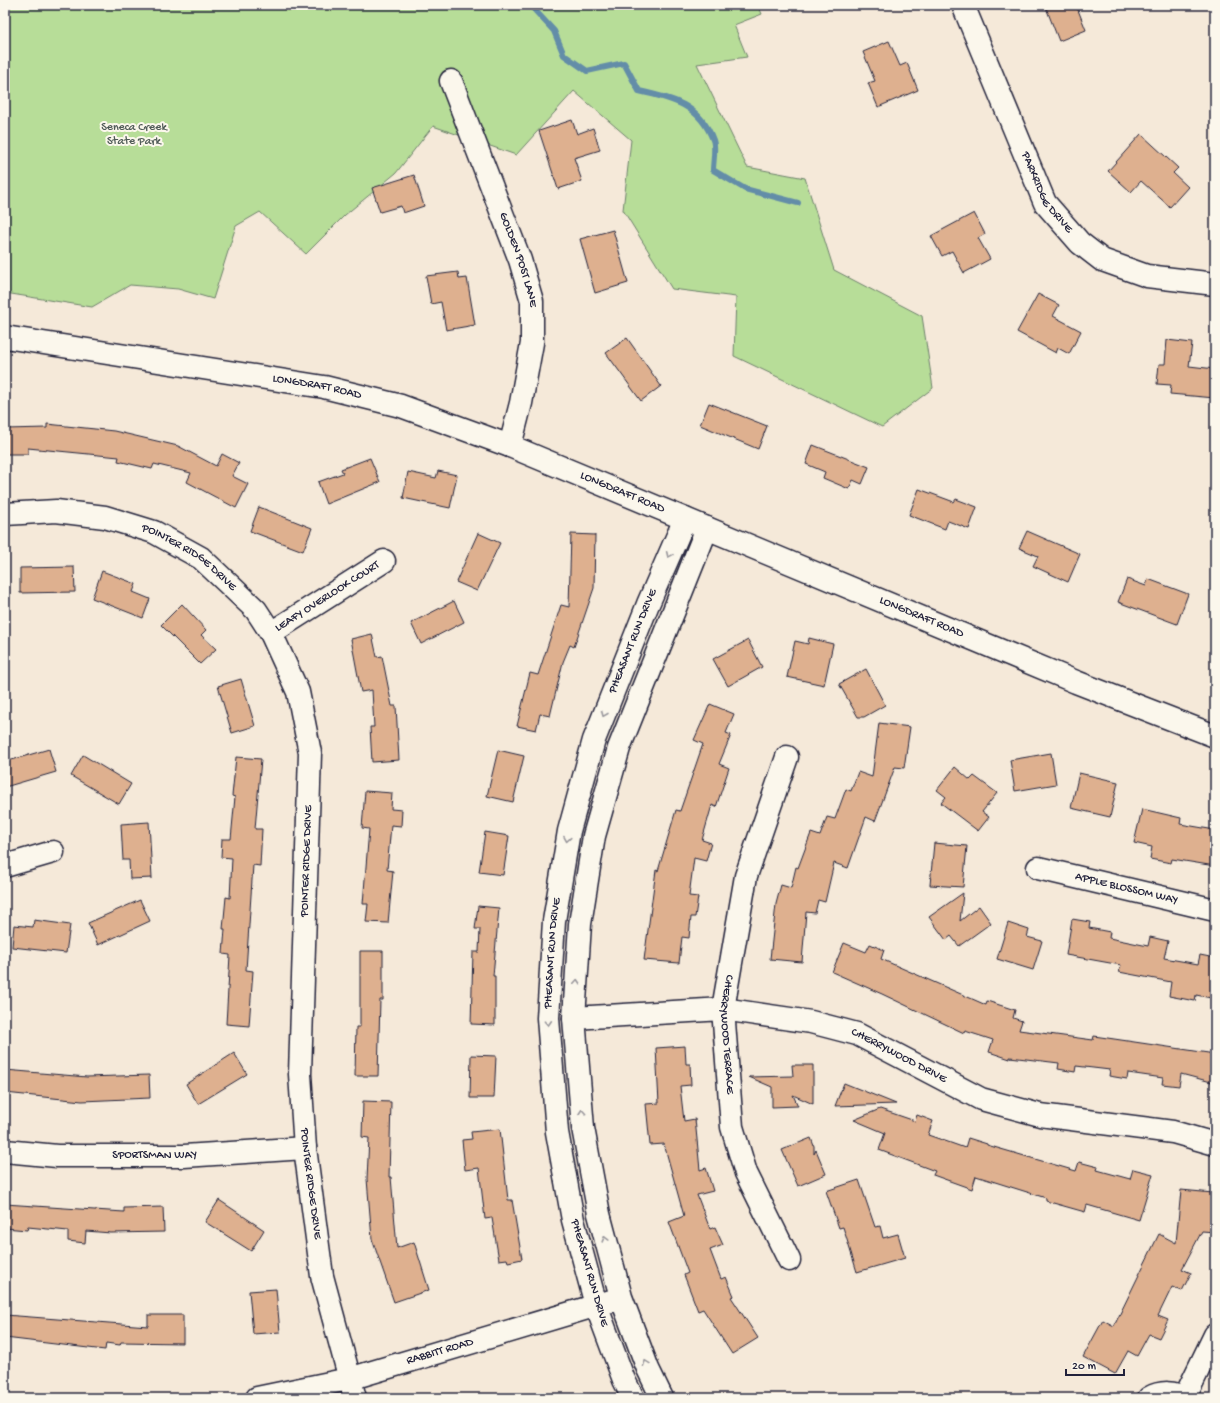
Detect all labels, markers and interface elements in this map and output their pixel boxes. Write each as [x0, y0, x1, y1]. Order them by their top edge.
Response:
park label: Seneca Creek State Park [101, 121, 169, 149]
street label: PARKRIDGE DRIVE [1017, 149, 1076, 237]
street label: GOLDEN POST LANE [495, 211, 539, 307]
street label: LONGDRAFT ROAD [271, 372, 363, 403]
street label: LONGDRAFT ROAD [578, 469, 667, 517]
street label: POINTER RIDGE DRIVE [139, 521, 239, 595]
one-way arrow [666, 550, 674, 558]
street label: LEAFY OVERLOOK COURT [273, 558, 384, 635]
street label: PHEASANT RUN DRIVE [606, 587, 661, 696]
street label: LONGDRAFT ROAD [877, 594, 966, 641]
one-way arrow [600, 711, 608, 718]
street label: POINTER RIDGE DRIVE [298, 804, 316, 918]
one-way arrow [564, 835, 572, 842]
street label: APPLE BLOSSOM WAY [1074, 870, 1180, 908]
street label: PHEASANT RUN DRIVE [542, 896, 565, 1010]
street label: CHERRYWOOD TERRACE [716, 973, 737, 1095]
one-way arrow [572, 979, 581, 985]
one-way arrow [544, 1020, 553, 1026]
street label: CHERRYWOOD DRIVE [850, 1026, 949, 1087]
one-way arrow [577, 1109, 586, 1115]
street label: POINTER RIDGE DRIVE [297, 1127, 324, 1241]
street label: SPORTSMAN WAY [112, 1148, 198, 1163]
street label: PHEASANT RUN DRIVE [567, 1217, 611, 1329]
one-way arrow [602, 1236, 610, 1243]
street label: RABBITT ROAD [405, 1335, 475, 1368]
scale bar [1066, 1351, 1124, 1377]
one-way arrow [642, 1359, 650, 1366]
text: 20 m [1072, 1360, 1097, 1374]

